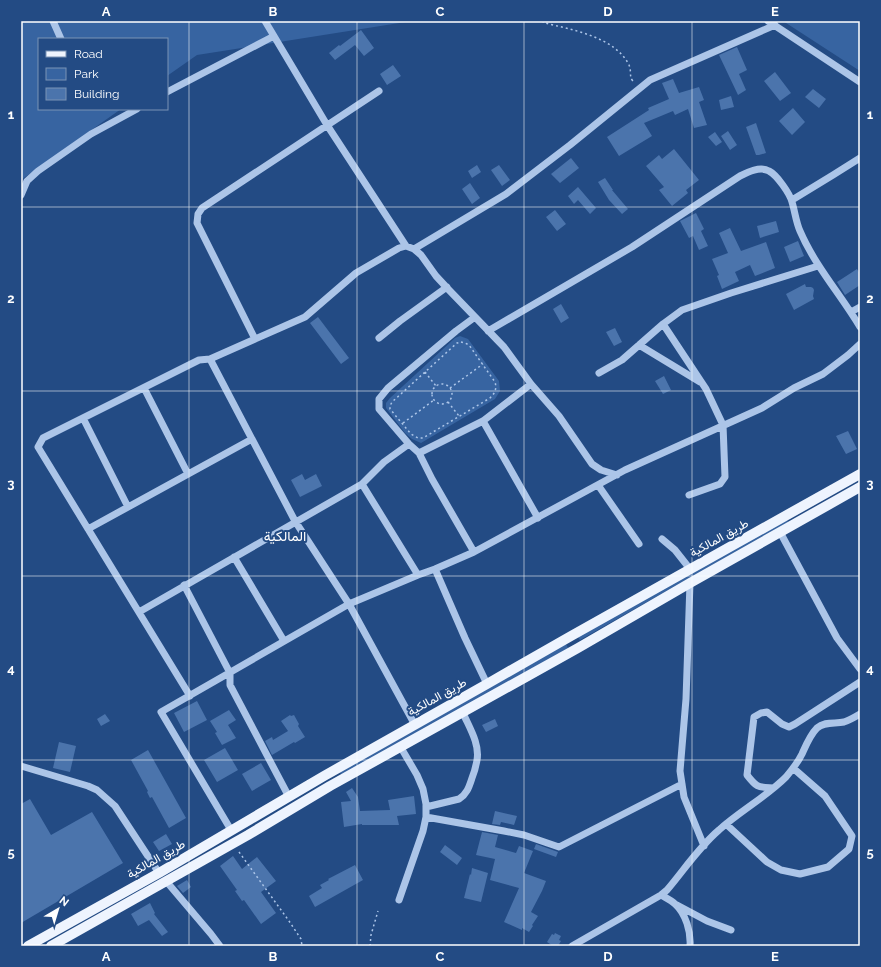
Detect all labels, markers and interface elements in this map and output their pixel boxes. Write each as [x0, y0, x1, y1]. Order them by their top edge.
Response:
text: A [102, 4, 111, 19]
text: B [269, 4, 278, 19]
text: C [436, 4, 445, 19]
text: D [603, 4, 613, 19]
text: E [771, 4, 779, 19]
legend [38, 38, 168, 110]
text: Road [74, 47, 103, 61]
text: Park [74, 67, 99, 81]
text: Building [74, 87, 120, 101]
text: 1 [8, 107, 15, 122]
text: 1 [867, 107, 874, 122]
text: 2 [7, 291, 15, 306]
text: 2 [866, 291, 874, 306]
text: 3 [7, 476, 15, 491]
text: 3 [866, 476, 874, 491]
street label: طريق المالكية [687, 516, 751, 561]
district label: المالكية [264, 528, 306, 544]
text: 4 [7, 661, 15, 676]
text: 4 [866, 661, 874, 676]
street label: طريق المالكية [405, 675, 469, 720]
street label: طريق المالكية [124, 837, 188, 882]
text: 5 [7, 845, 15, 860]
text: 5 [866, 845, 874, 860]
north arrow [38, 889, 78, 929]
text: N [57, 894, 71, 909]
text: A [102, 949, 111, 964]
text: B [269, 949, 278, 964]
text: C [436, 949, 445, 964]
text: D [603, 949, 613, 964]
text: E [771, 949, 779, 964]

